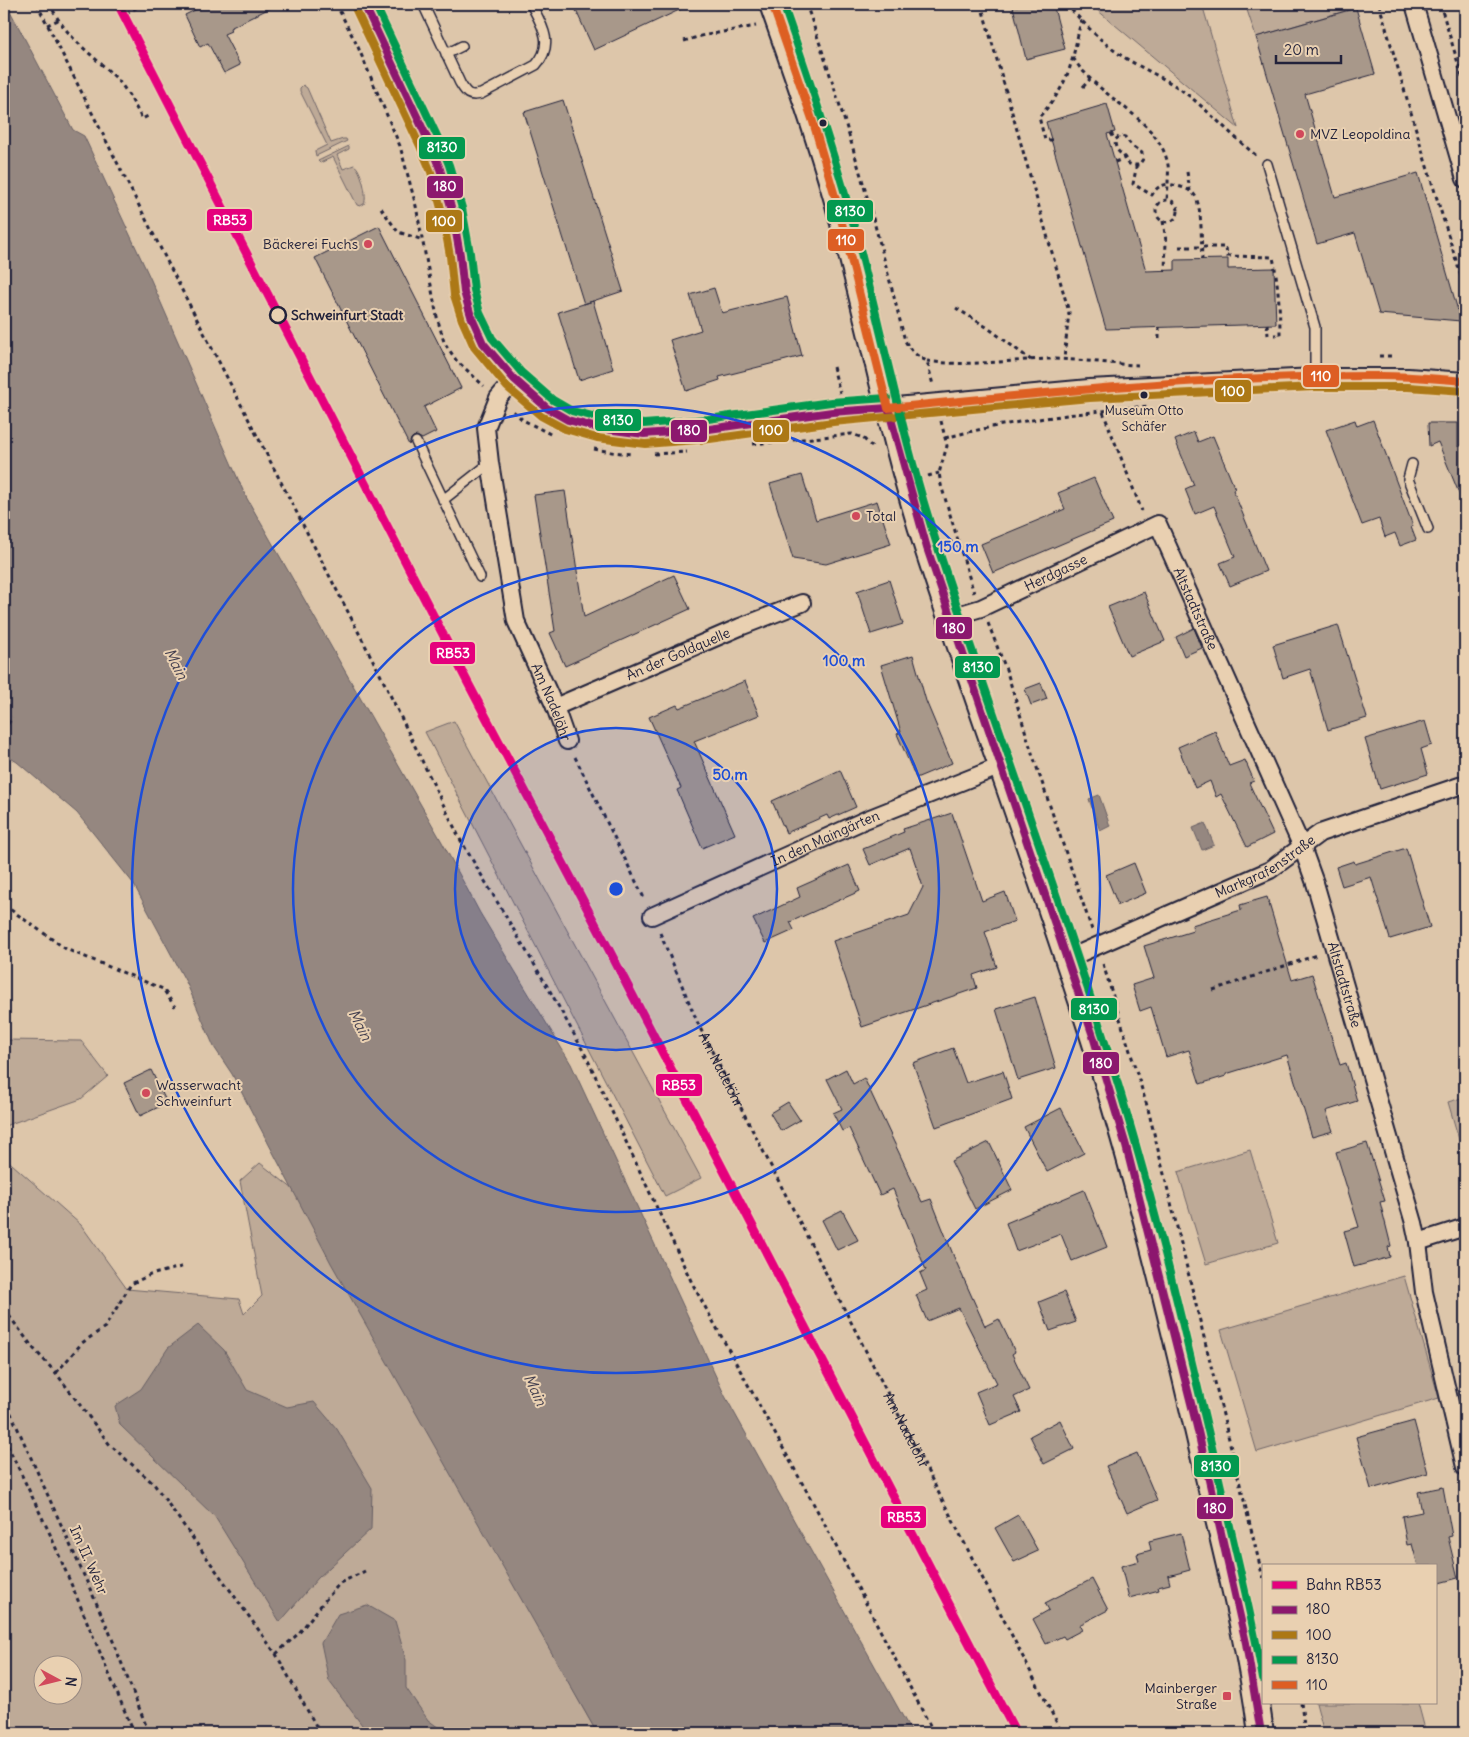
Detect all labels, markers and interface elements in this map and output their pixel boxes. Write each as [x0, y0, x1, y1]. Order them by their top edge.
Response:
scale bar [1276, 32, 1342, 64]
text: 20 m [1284, 40, 1319, 59]
unlabelled marker [818, 118, 828, 128]
place label: MVZ Leopoldina [1310, 125, 1410, 143]
marker: MVZ Leopoldina [1294, 128, 1306, 140]
line badge: 8130 [418, 136, 466, 160]
text: 8130 [427, 138, 457, 156]
line badge: 180 [426, 175, 464, 199]
text: 180 [434, 177, 456, 195]
line badge: 8130 [826, 199, 874, 223]
text: 8130 [835, 202, 865, 220]
line badge: RB53 [206, 208, 253, 232]
line badge: 100 [425, 209, 463, 233]
text: RB53 [213, 211, 247, 229]
text: 100 [432, 212, 456, 230]
line badge: 110 [827, 228, 865, 252]
text: 110 [836, 231, 856, 249]
place label: Bäckerei Fuchs [263, 235, 358, 253]
marker: Bäckerei Fuchs [362, 238, 374, 250]
marker: Schweinfurt Stadt [269, 306, 287, 324]
place label: Schweinfurt Stadt [291, 306, 404, 324]
line badge: 110 [1302, 364, 1340, 388]
text: 110 [1311, 367, 1331, 385]
line badge: 100 [1214, 379, 1252, 403]
text: 100 [1221, 382, 1245, 400]
marker: Museum Otto Schäfer [1139, 390, 1149, 400]
place label: Museum Otto Schäfer [1104, 402, 1184, 435]
line badge: 8130 [594, 408, 642, 432]
text: 8130 [603, 411, 633, 429]
line badge: 180 [670, 419, 708, 443]
line badge: 100 [752, 419, 790, 443]
text: 180 [678, 421, 700, 439]
text: 100 [759, 421, 783, 439]
place label: Total [866, 507, 896, 525]
marker: Total [850, 510, 862, 522]
text: 150 m [937, 537, 979, 556]
street label: Herdgasse [1021, 550, 1090, 595]
street label: Altstadtstraße [1169, 565, 1222, 653]
line badge: 180 [935, 616, 973, 640]
text: 180 [943, 619, 965, 637]
street label: An der Goldquelle [623, 623, 733, 684]
line badge: RB53 [429, 641, 476, 665]
text: RB53 [436, 644, 470, 662]
water label: Main [161, 645, 192, 683]
text: 100 m [823, 651, 865, 670]
line badge: 8130 [954, 655, 1001, 679]
text: 8130 [963, 658, 993, 676]
street label: Am Nadelöhr [527, 660, 575, 744]
text: 50 m [712, 765, 748, 784]
street label: In den Maingärten [768, 806, 882, 870]
street label: Markgrafenstraße [1212, 831, 1319, 902]
centre of rings [607, 880, 625, 898]
street label: Altstadtstraße [1324, 940, 1366, 1030]
line badge: 8130 [1070, 997, 1118, 1021]
text: 8130 [1079, 1000, 1109, 1018]
water label: Main [345, 1006, 376, 1044]
street label: Am Nadelöhr [695, 1029, 748, 1111]
line badge: 180 [1082, 1051, 1120, 1075]
text: 180 [1090, 1054, 1112, 1072]
line badge: RB53 [655, 1073, 703, 1097]
place label: Wasserwacht Schweinfurt [156, 1076, 241, 1110]
text: RB53 [662, 1076, 696, 1094]
marker: Wasserwacht Schweinfurt [140, 1087, 152, 1099]
water label: Main [520, 1371, 551, 1409]
street label: Am Nadelöhr [880, 1389, 933, 1471]
line badge: 8130 [1193, 1454, 1240, 1478]
text: 8130 [1201, 1457, 1231, 1475]
line badge: 180 [1196, 1496, 1234, 1520]
text: 180 [1204, 1499, 1226, 1517]
line badge: RB53 [880, 1505, 927, 1529]
text: RB53 [887, 1508, 921, 1526]
street label: Im II. Wehr [66, 1523, 112, 1598]
legend [1262, 1564, 1436, 1704]
text: Bahn RB53 [1306, 1575, 1382, 1594]
text: 180 [1306, 1599, 1330, 1618]
text: 100 [1306, 1625, 1332, 1644]
text: 8130 [1306, 1649, 1339, 1668]
north arrow [32, 1654, 82, 1704]
text: 110 [1306, 1675, 1328, 1694]
text: N [61, 1676, 80, 1687]
place label: Mainberger Straße [1145, 1679, 1217, 1713]
marker: Mainberger Straße [1221, 1690, 1233, 1702]

